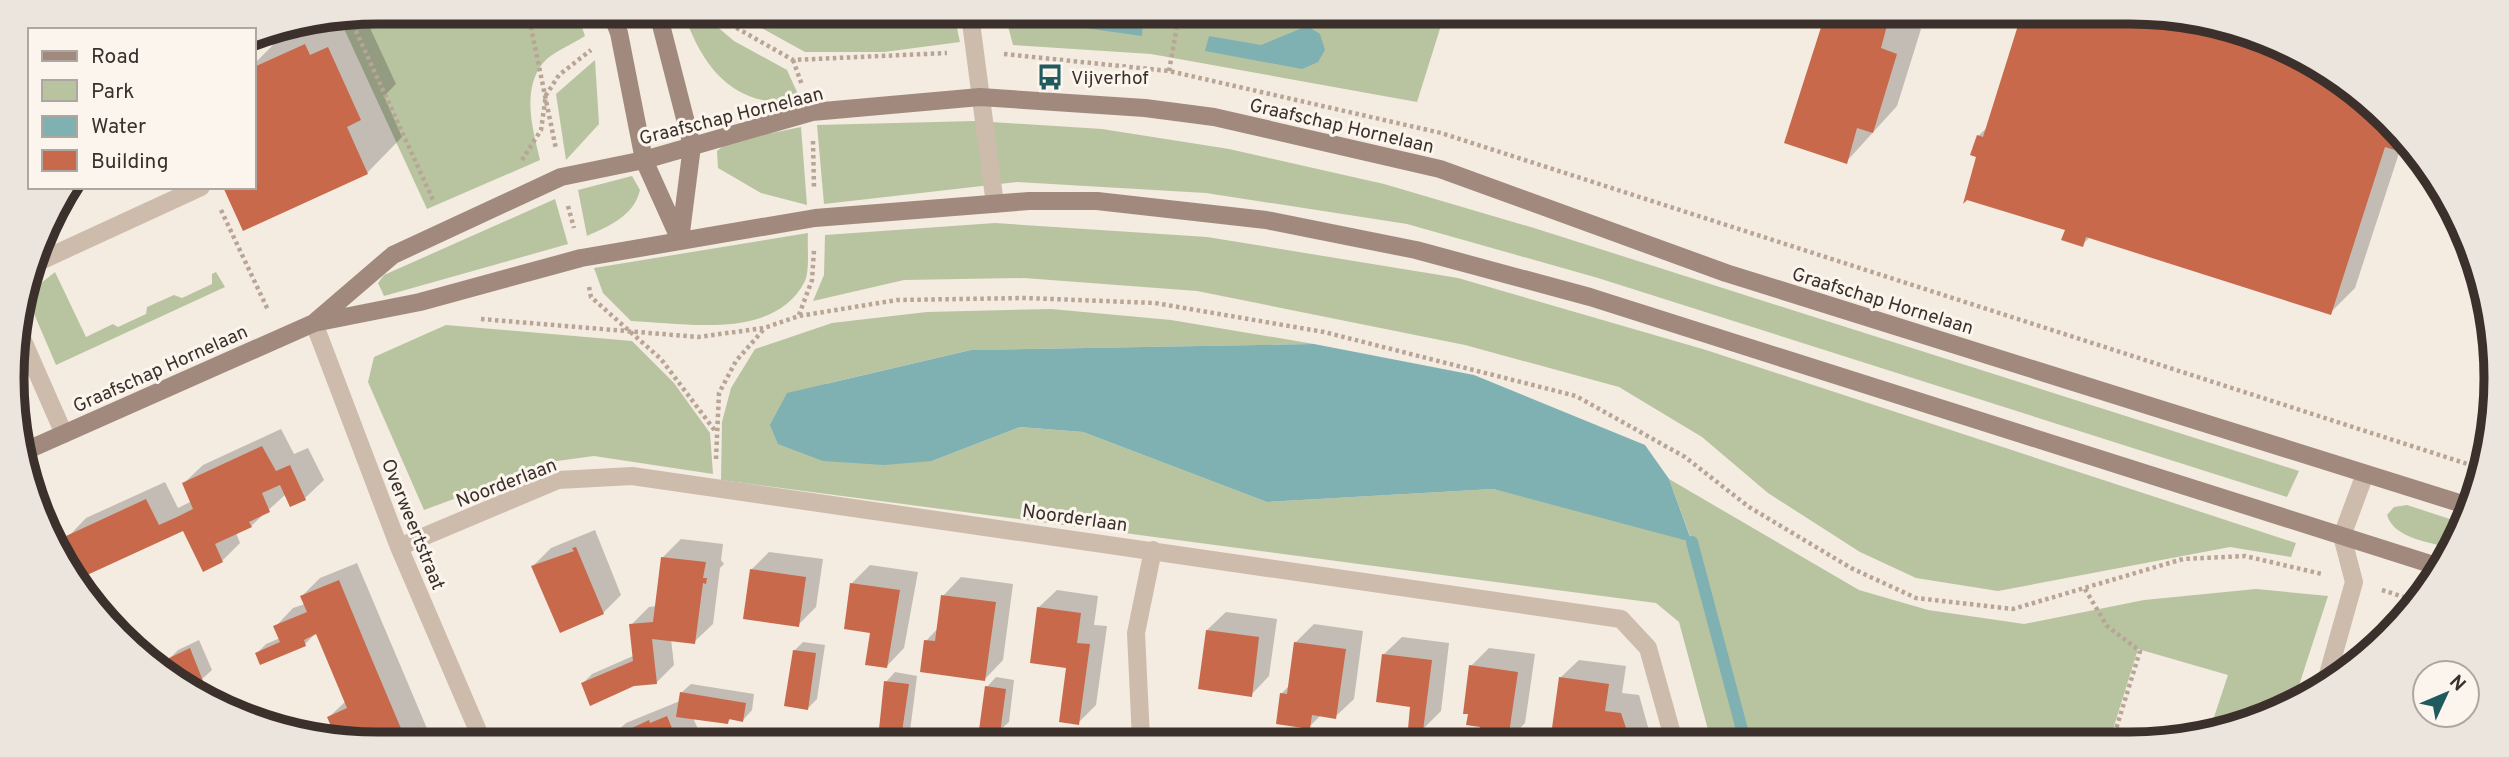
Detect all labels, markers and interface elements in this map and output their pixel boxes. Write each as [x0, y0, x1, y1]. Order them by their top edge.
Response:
legend [28, 28, 256, 189]
text: Road [91, 44, 140, 71]
bus stop icon: Vijverhof [1035, 62, 1065, 92]
place label: Vijverhof [1071, 67, 1149, 91]
text: Park [91, 79, 134, 106]
street label: Graafschap Hornelaan [637, 82, 826, 151]
street label: Graafschap Hornelaan [1247, 94, 1436, 160]
text: Water [91, 114, 146, 141]
text: Building [91, 149, 169, 176]
street label: Graafschap Hornelaan [1789, 263, 1976, 341]
street label: Graafschap Hornelaan [70, 320, 252, 419]
street label: Noorderlaan [453, 454, 561, 514]
street label: Overweertstraat [375, 456, 449, 594]
street label: Noorderlaan [1020, 500, 1129, 538]
north arrow [2411, 659, 2481, 729]
text: N [2443, 670, 2470, 697]

